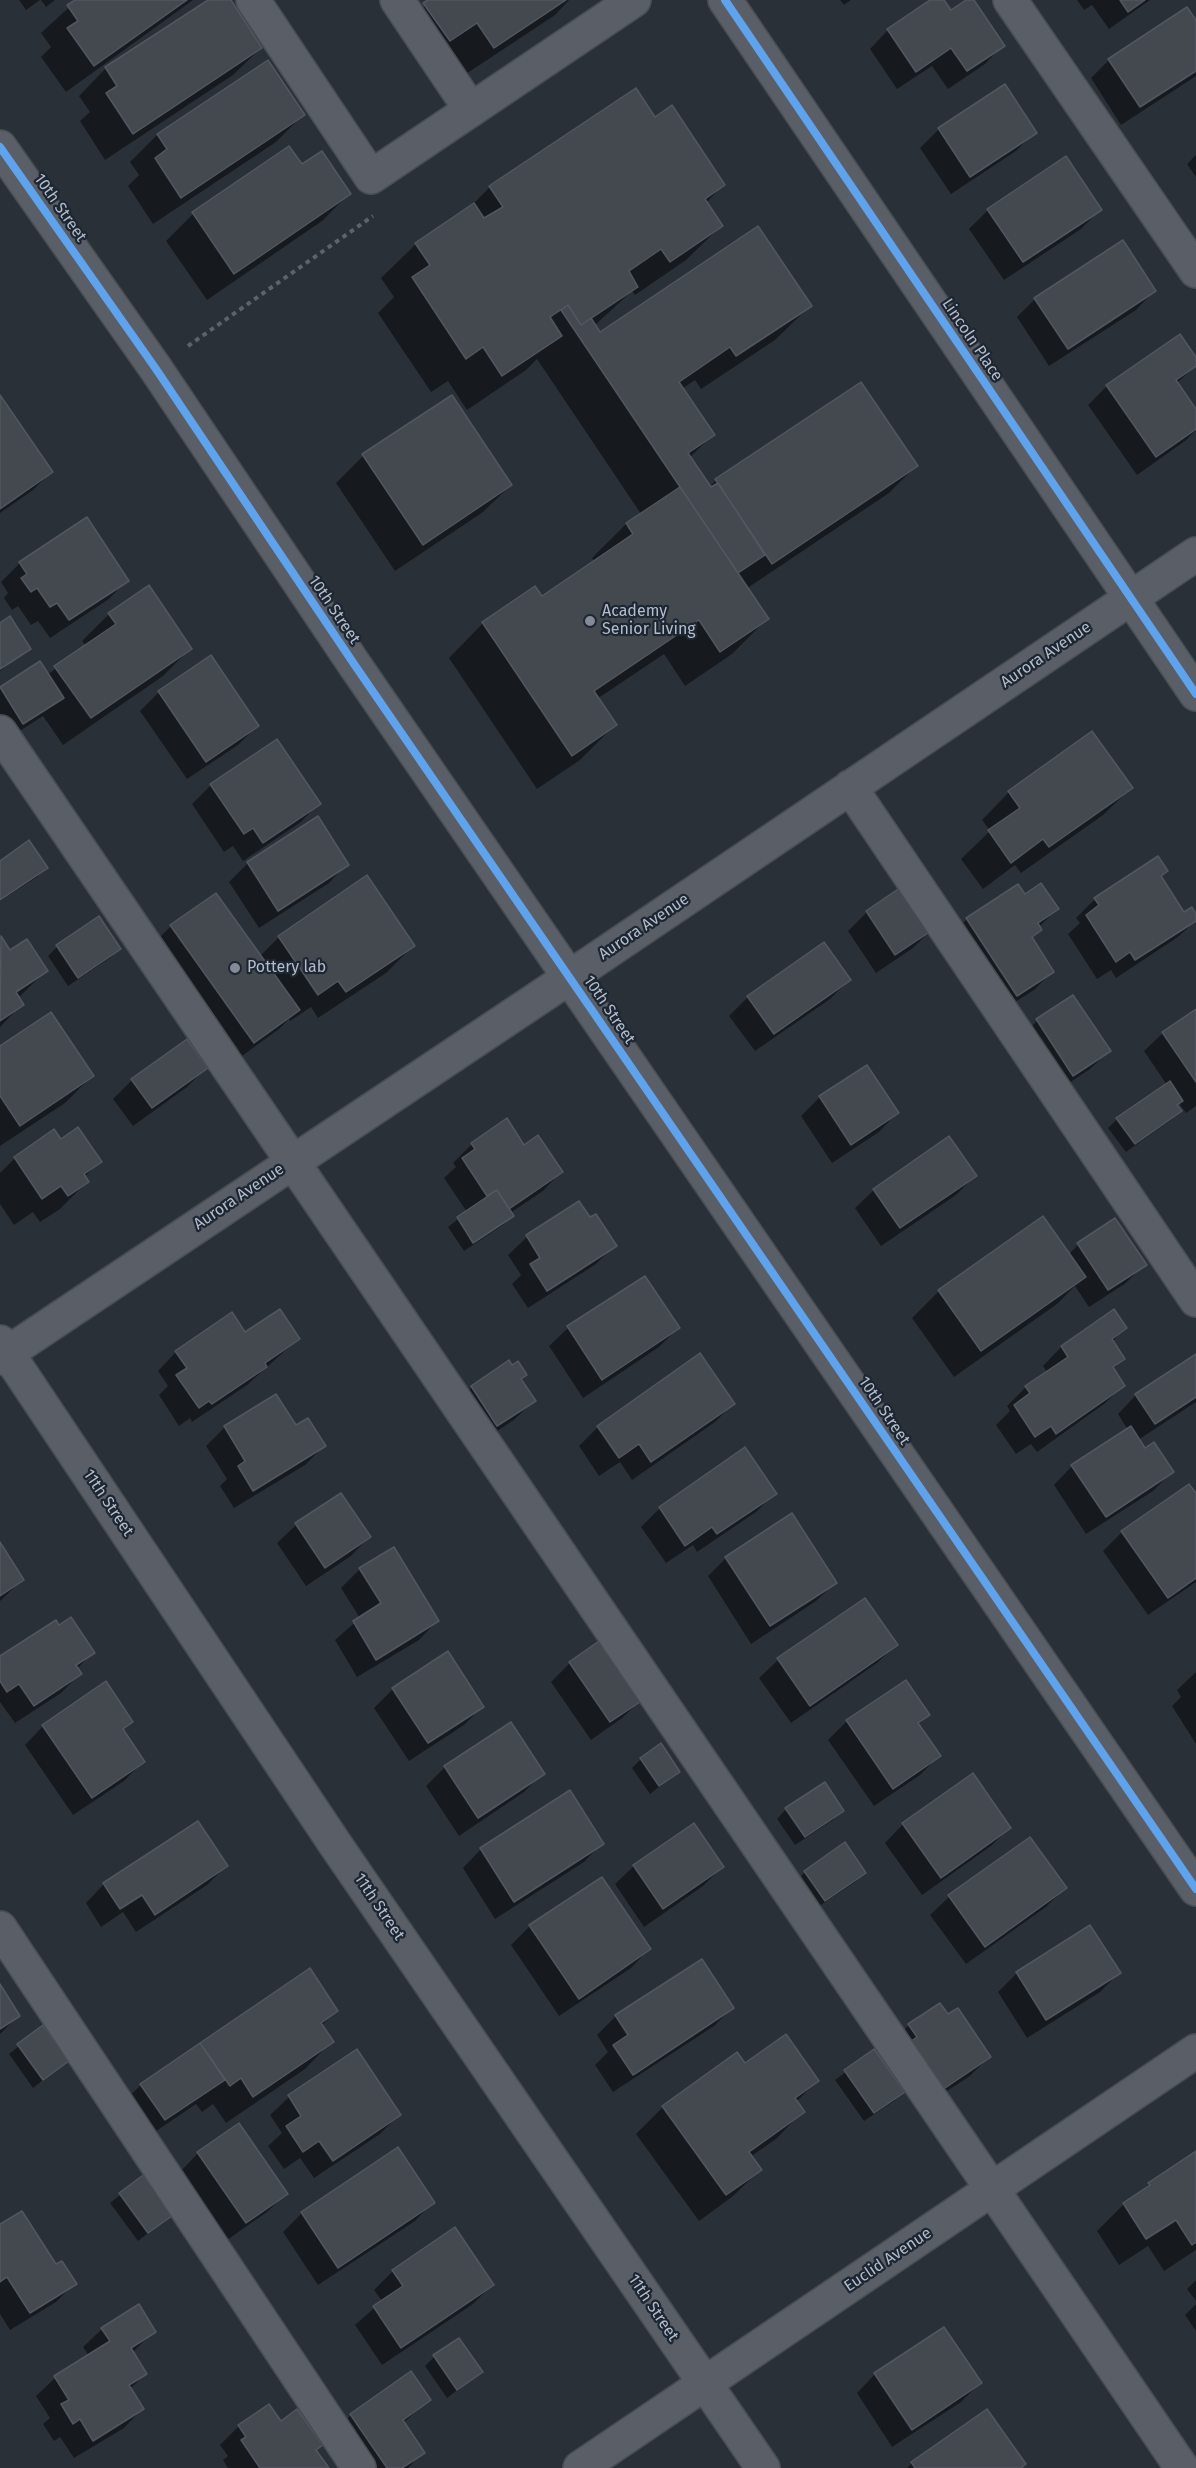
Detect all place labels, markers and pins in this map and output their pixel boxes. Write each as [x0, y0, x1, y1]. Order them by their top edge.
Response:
place label: Academy Senior Living [602, 602, 696, 640]
marker: Academy Senior Living [583, 614, 597, 628]
place label: Pottery lab [247, 958, 326, 978]
marker: Pottery lab [228, 961, 242, 975]

